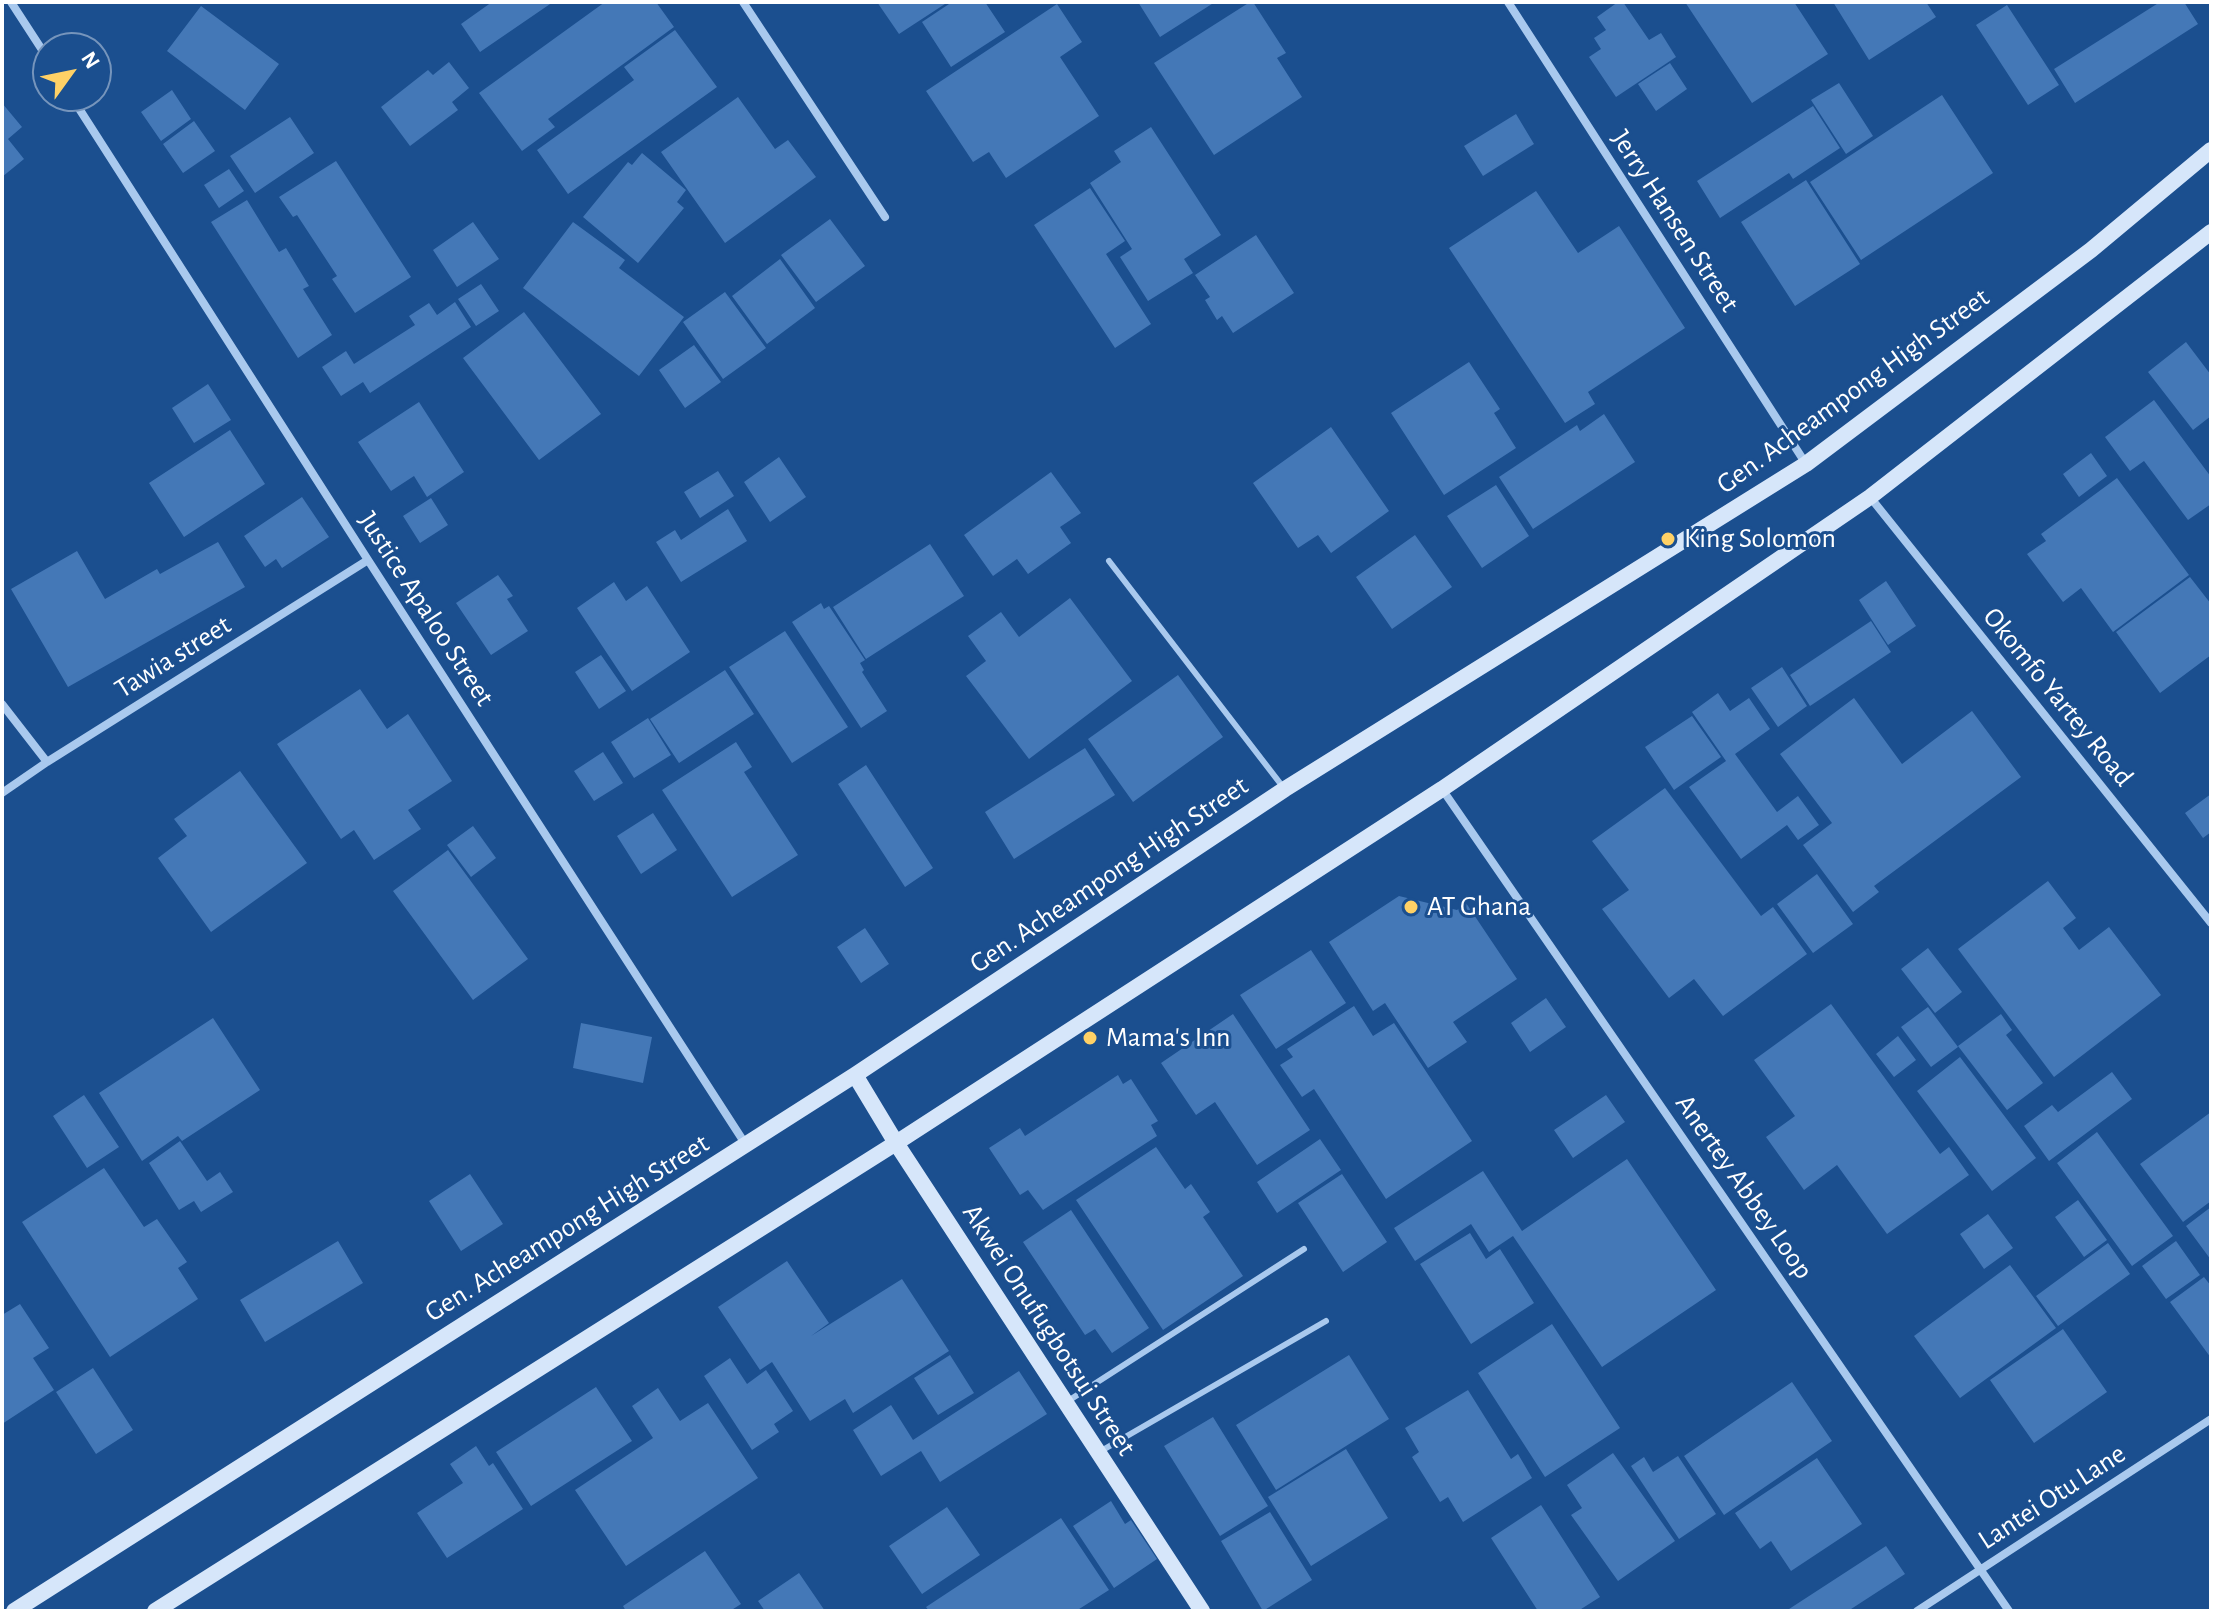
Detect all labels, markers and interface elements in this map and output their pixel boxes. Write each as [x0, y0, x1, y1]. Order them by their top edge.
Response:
north arrow [32, 32, 112, 112]
text: N [77, 48, 104, 72]
street label: Jerry Hansen Street [1604, 124, 1746, 318]
street label: Gen. Acheampong High Street [1710, 281, 1996, 501]
street label: Justice Apaloo Street [351, 506, 501, 712]
place label: King Solomon [1684, 522, 1836, 556]
marker: King Solomon [1659, 530, 1677, 548]
street label: Okomfo Yartey Road [1976, 601, 2140, 793]
street label: Tawia street [109, 608, 237, 706]
street label: Gen. Acheampong High Street [963, 769, 1255, 981]
place label: AT Ghana [1427, 890, 1531, 924]
marker: AT Ghana [1402, 898, 1420, 916]
place label: Mama's Inn [1106, 1021, 1231, 1055]
marker: Mama's Inn [1081, 1029, 1099, 1047]
street label: Anertey Abbey Loop [1668, 1088, 1820, 1286]
street label: Gen. Acheampong High Street [419, 1127, 715, 1329]
street label: Akwei Onufugbotsui Street [955, 1198, 1143, 1462]
street label: Lantei Otu Lane [1972, 1437, 2132, 1557]

